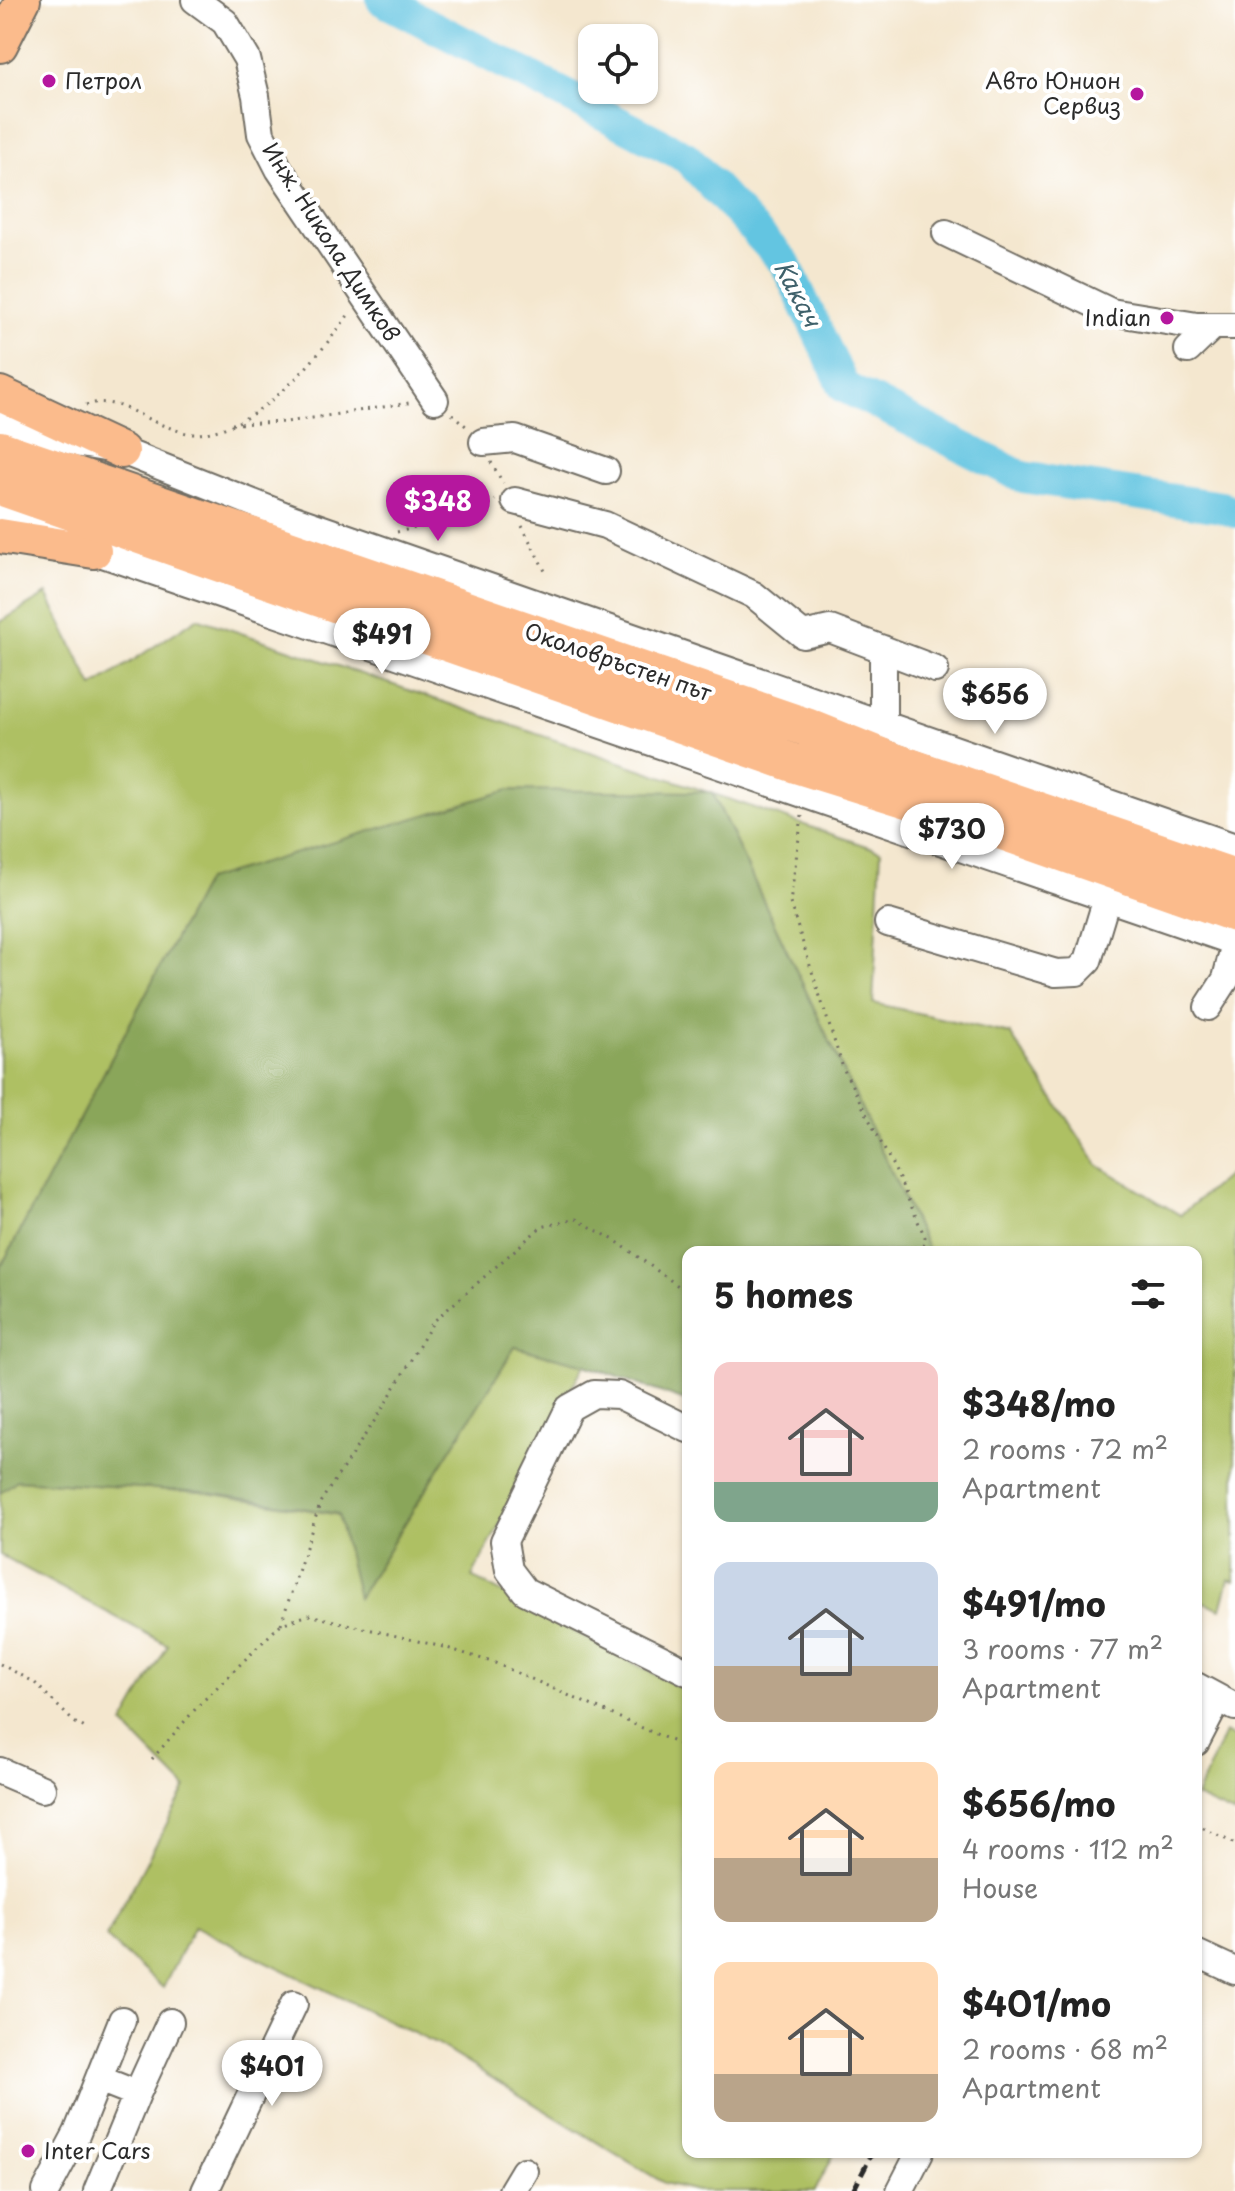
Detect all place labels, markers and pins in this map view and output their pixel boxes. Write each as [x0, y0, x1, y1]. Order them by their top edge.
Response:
place label: Петрол [65, 63, 142, 96]
place label: Авто Юнион Сервиз [985, 63, 1121, 121]
marker: Петрол [40, 72, 58, 90]
marker: Авто Юнион Сервиз [1128, 85, 1146, 103]
place label: Indian [1085, 300, 1151, 333]
marker: Indian [1158, 309, 1176, 327]
pin: $348 [391, 475, 485, 543]
pin: $491 [335, 608, 429, 676]
pin: $656 [948, 668, 1042, 736]
pin: $730 [905, 803, 999, 871]
pin: $401 [225, 2040, 319, 2108]
place label: Inter Cars [44, 2133, 151, 2166]
marker: Inter Cars [19, 2142, 37, 2160]

